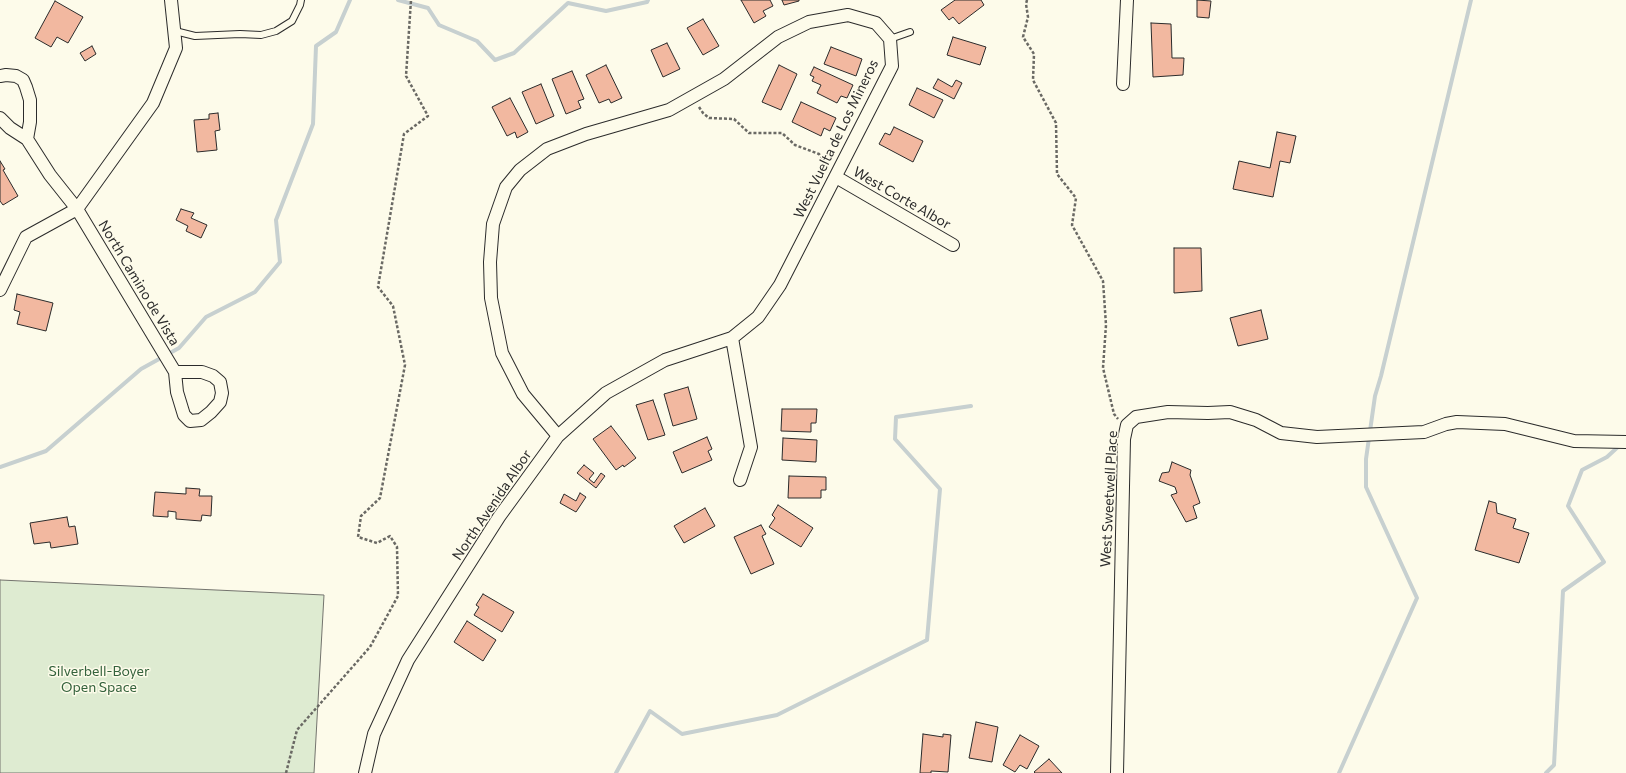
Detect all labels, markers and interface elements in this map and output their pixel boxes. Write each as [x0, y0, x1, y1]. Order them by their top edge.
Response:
street label: West Vuelta de Los Mineros [790, 57, 882, 221]
street label: West Corte Albor [850, 163, 954, 233]
street label: North Camino de Vista [95, 217, 183, 349]
street label: West Sweetwell Place [1097, 430, 1121, 568]
street label: North Avenida Albor [449, 447, 535, 563]
park label: Silverbell-Boyer Open Space [48, 663, 150, 696]

